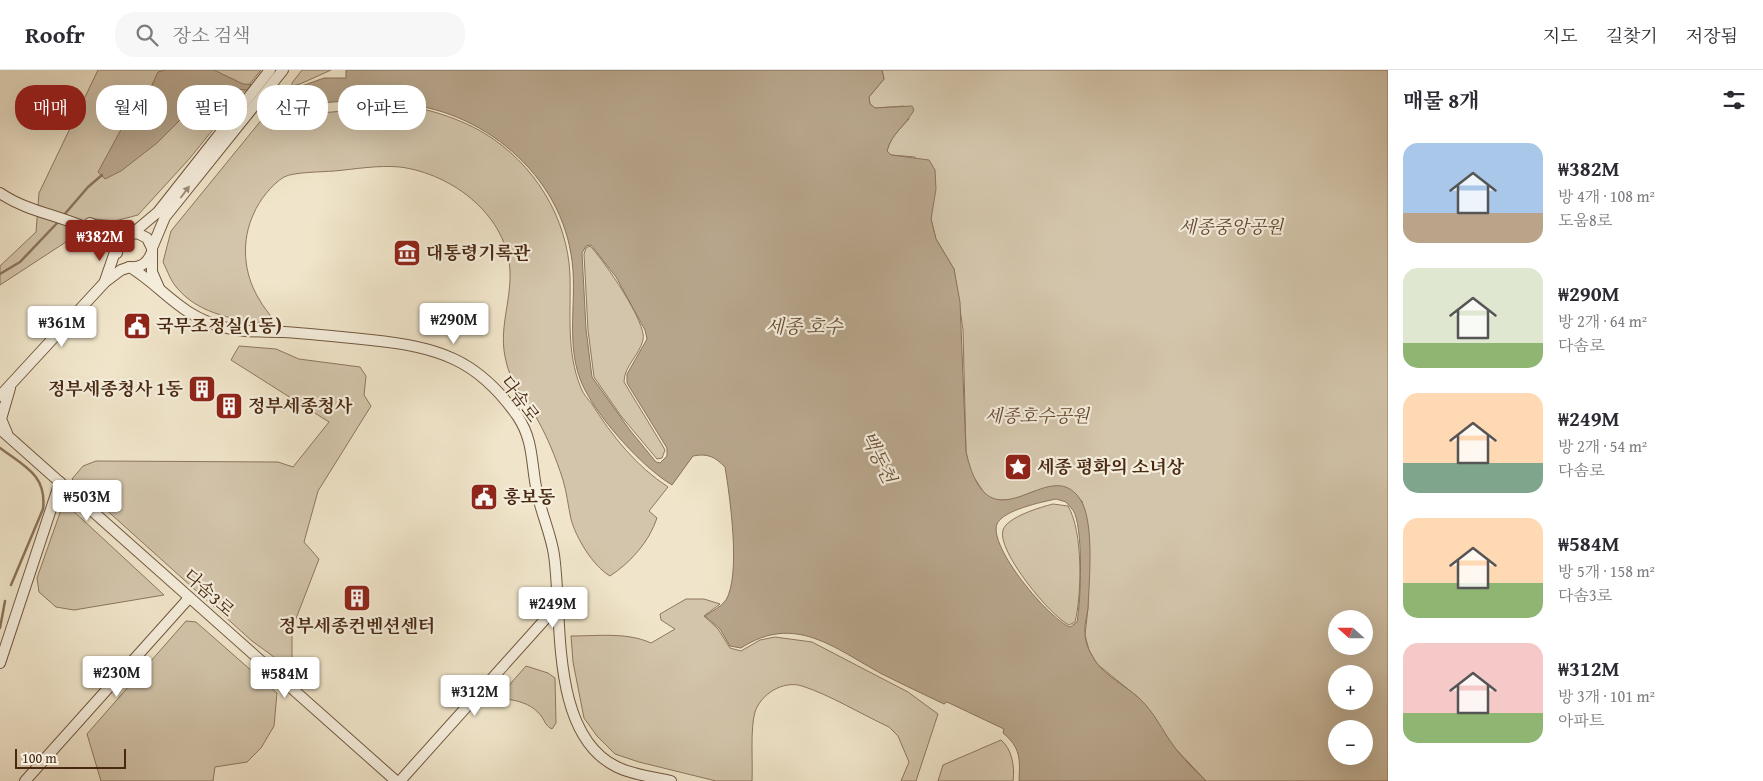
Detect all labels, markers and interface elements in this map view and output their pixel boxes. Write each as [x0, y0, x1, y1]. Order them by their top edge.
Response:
search box [115, 12, 465, 57]
text: Roofr [25, 17, 85, 52]
icon: search [133, 21, 161, 49]
text: 장소 검색 [173, 21, 250, 49]
text: 지도 [1543, 22, 1578, 49]
text: 길찾기 [1606, 22, 1658, 49]
text: 저장됨 [1686, 22, 1738, 49]
chip: 매매 [15, 85, 86, 130]
chip: 월세 [96, 85, 167, 130]
chip: 필터 [177, 85, 247, 130]
chip: 신규 [257, 85, 328, 130]
chip: 아파트 [338, 85, 426, 130]
text: 매물 8개 [1403, 85, 1479, 116]
icon: filters [1720, 86, 1748, 114]
text: ₩382M [1558, 153, 1620, 184]
icon: home [1443, 163, 1503, 223]
text: 방 4개 · 108 m² [1558, 184, 1655, 208]
one-way arrow [179, 185, 190, 198]
text: 도움8로 [1558, 208, 1612, 232]
park label: 세종중앙공원 [1179, 213, 1285, 240]
pin: ₩382M [65, 220, 135, 262]
text: ₩382M [77, 224, 123, 248]
museum icon: 대통령기록관 [392, 238, 422, 268]
place label: 대통령기록관 [426, 239, 531, 266]
text: ₩290M [1558, 278, 1620, 309]
icon: home [1443, 288, 1503, 348]
pin: ₩290M [419, 302, 489, 345]
pin: ₩361M [27, 306, 97, 348]
text: ₩290M [431, 307, 477, 331]
text: 방 2개 · 64 m² [1558, 309, 1647, 333]
text: ₩361M [39, 310, 85, 334]
public building icon: 국무조정실(1동) [122, 311, 152, 341]
place label: 국무조정실(1동) [156, 312, 282, 339]
water label: 세종 호수 [765, 312, 844, 340]
text: 다솜로 [1558, 333, 1604, 357]
street label: 다솜로 [494, 370, 547, 428]
building icon: 정부세종청사 1동 [187, 374, 217, 404]
place label: 정부세종청사 1동 [48, 375, 184, 402]
building icon: 정부세종청사 [214, 391, 244, 421]
place label: 정부세종청사 [248, 392, 353, 419]
park label: 세종호수공원 [985, 402, 1091, 429]
text: ₩249M [1558, 403, 1620, 434]
icon: home [1443, 413, 1503, 473]
water label: 백동천 [854, 426, 904, 489]
text: 방 2개 · 54 m² [1558, 434, 1647, 458]
place icon: 세종 평화의 소녀상 [1003, 452, 1033, 482]
place label: 세종 평화의 소녀상 [1037, 453, 1185, 480]
text: 다솜로 [1558, 458, 1604, 482]
pin: ₩503M [52, 480, 122, 522]
public building icon: 홍보동 [469, 482, 499, 512]
place label: 홍보동 [503, 483, 556, 510]
text: ₩503M [64, 484, 110, 508]
text: ₩584M [1558, 528, 1620, 559]
icon: home [1443, 538, 1503, 598]
text: 방 5개 · 158 m² [1558, 559, 1655, 583]
street label: 다솜3로 [178, 562, 241, 623]
building icon: 정부세종컨벤션센터 [342, 583, 372, 613]
text: 다솜3로 [1558, 583, 1612, 607]
pin: ₩249M [518, 586, 588, 629]
text: ₩249M [530, 591, 576, 615]
north arrow [1328, 610, 1372, 655]
map controls [1328, 610, 1373, 765]
place label: 정부세종컨벤션센터 [279, 612, 435, 639]
text: ₩312M [1558, 653, 1620, 684]
pin: ₩230M [82, 656, 152, 698]
pin: ₩584M [250, 656, 320, 699]
text: ₩230M [94, 660, 140, 684]
text: ₩584M [262, 661, 308, 685]
icon: home [1443, 663, 1503, 723]
button: + [1328, 665, 1373, 710]
pin: ₩312M [440, 674, 510, 717]
text: ₩312M [452, 679, 498, 703]
text: 방 3개 · 101 m² [1558, 684, 1655, 708]
text: 아파트 [1558, 708, 1604, 732]
button: − [1328, 720, 1373, 765]
scale bar [15, 746, 126, 769]
text: 100 m [22, 748, 57, 768]

